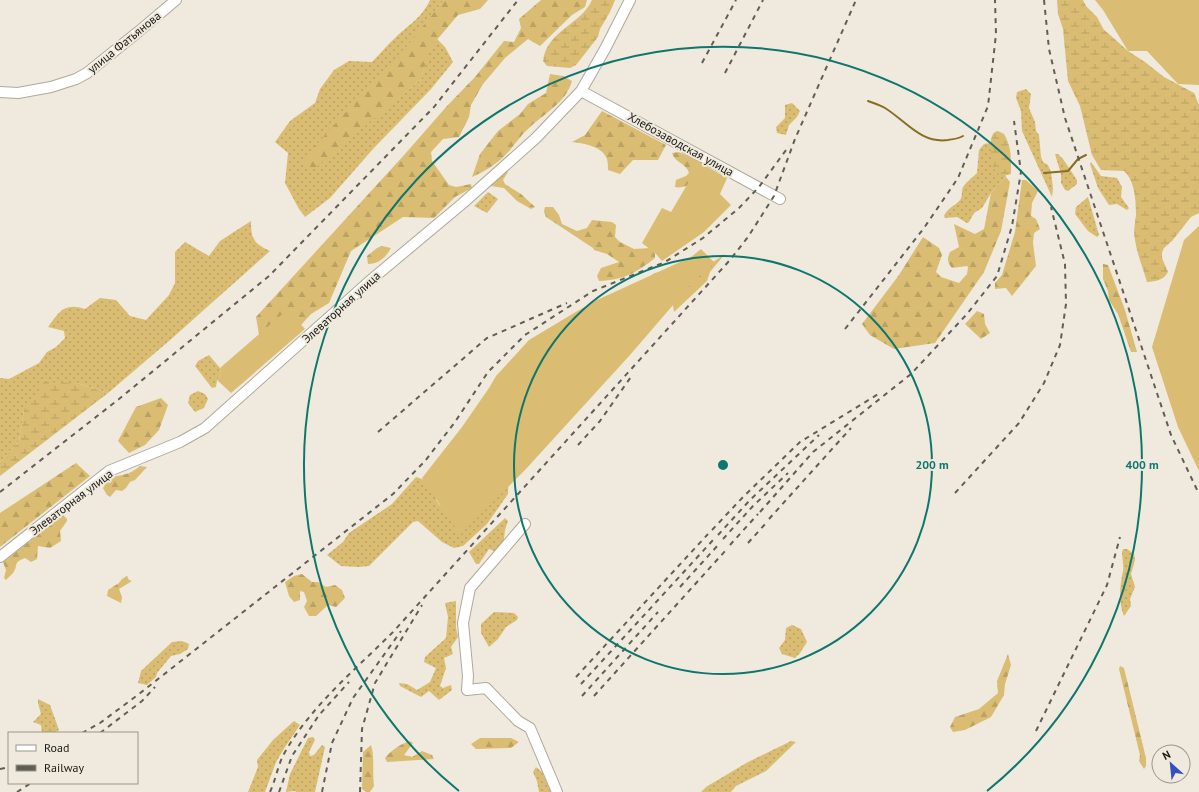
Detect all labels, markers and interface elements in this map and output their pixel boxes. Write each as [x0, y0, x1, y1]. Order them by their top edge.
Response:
street label: улица Фатьянова [84, 8, 164, 76]
street label: Хлебозаводская улица [625, 109, 737, 179]
street label: Элеваторная улица [299, 268, 383, 346]
text: 200 m [915, 457, 949, 472]
text: 400 m [1125, 457, 1159, 472]
centre of rings [716, 458, 730, 472]
street label: Элеваторная улица [27, 466, 115, 538]
legend [8, 732, 138, 784]
text: Road [44, 740, 69, 755]
north arrow [1151, 744, 1191, 784]
text: N [1160, 747, 1173, 763]
text: Railway [44, 760, 84, 775]

